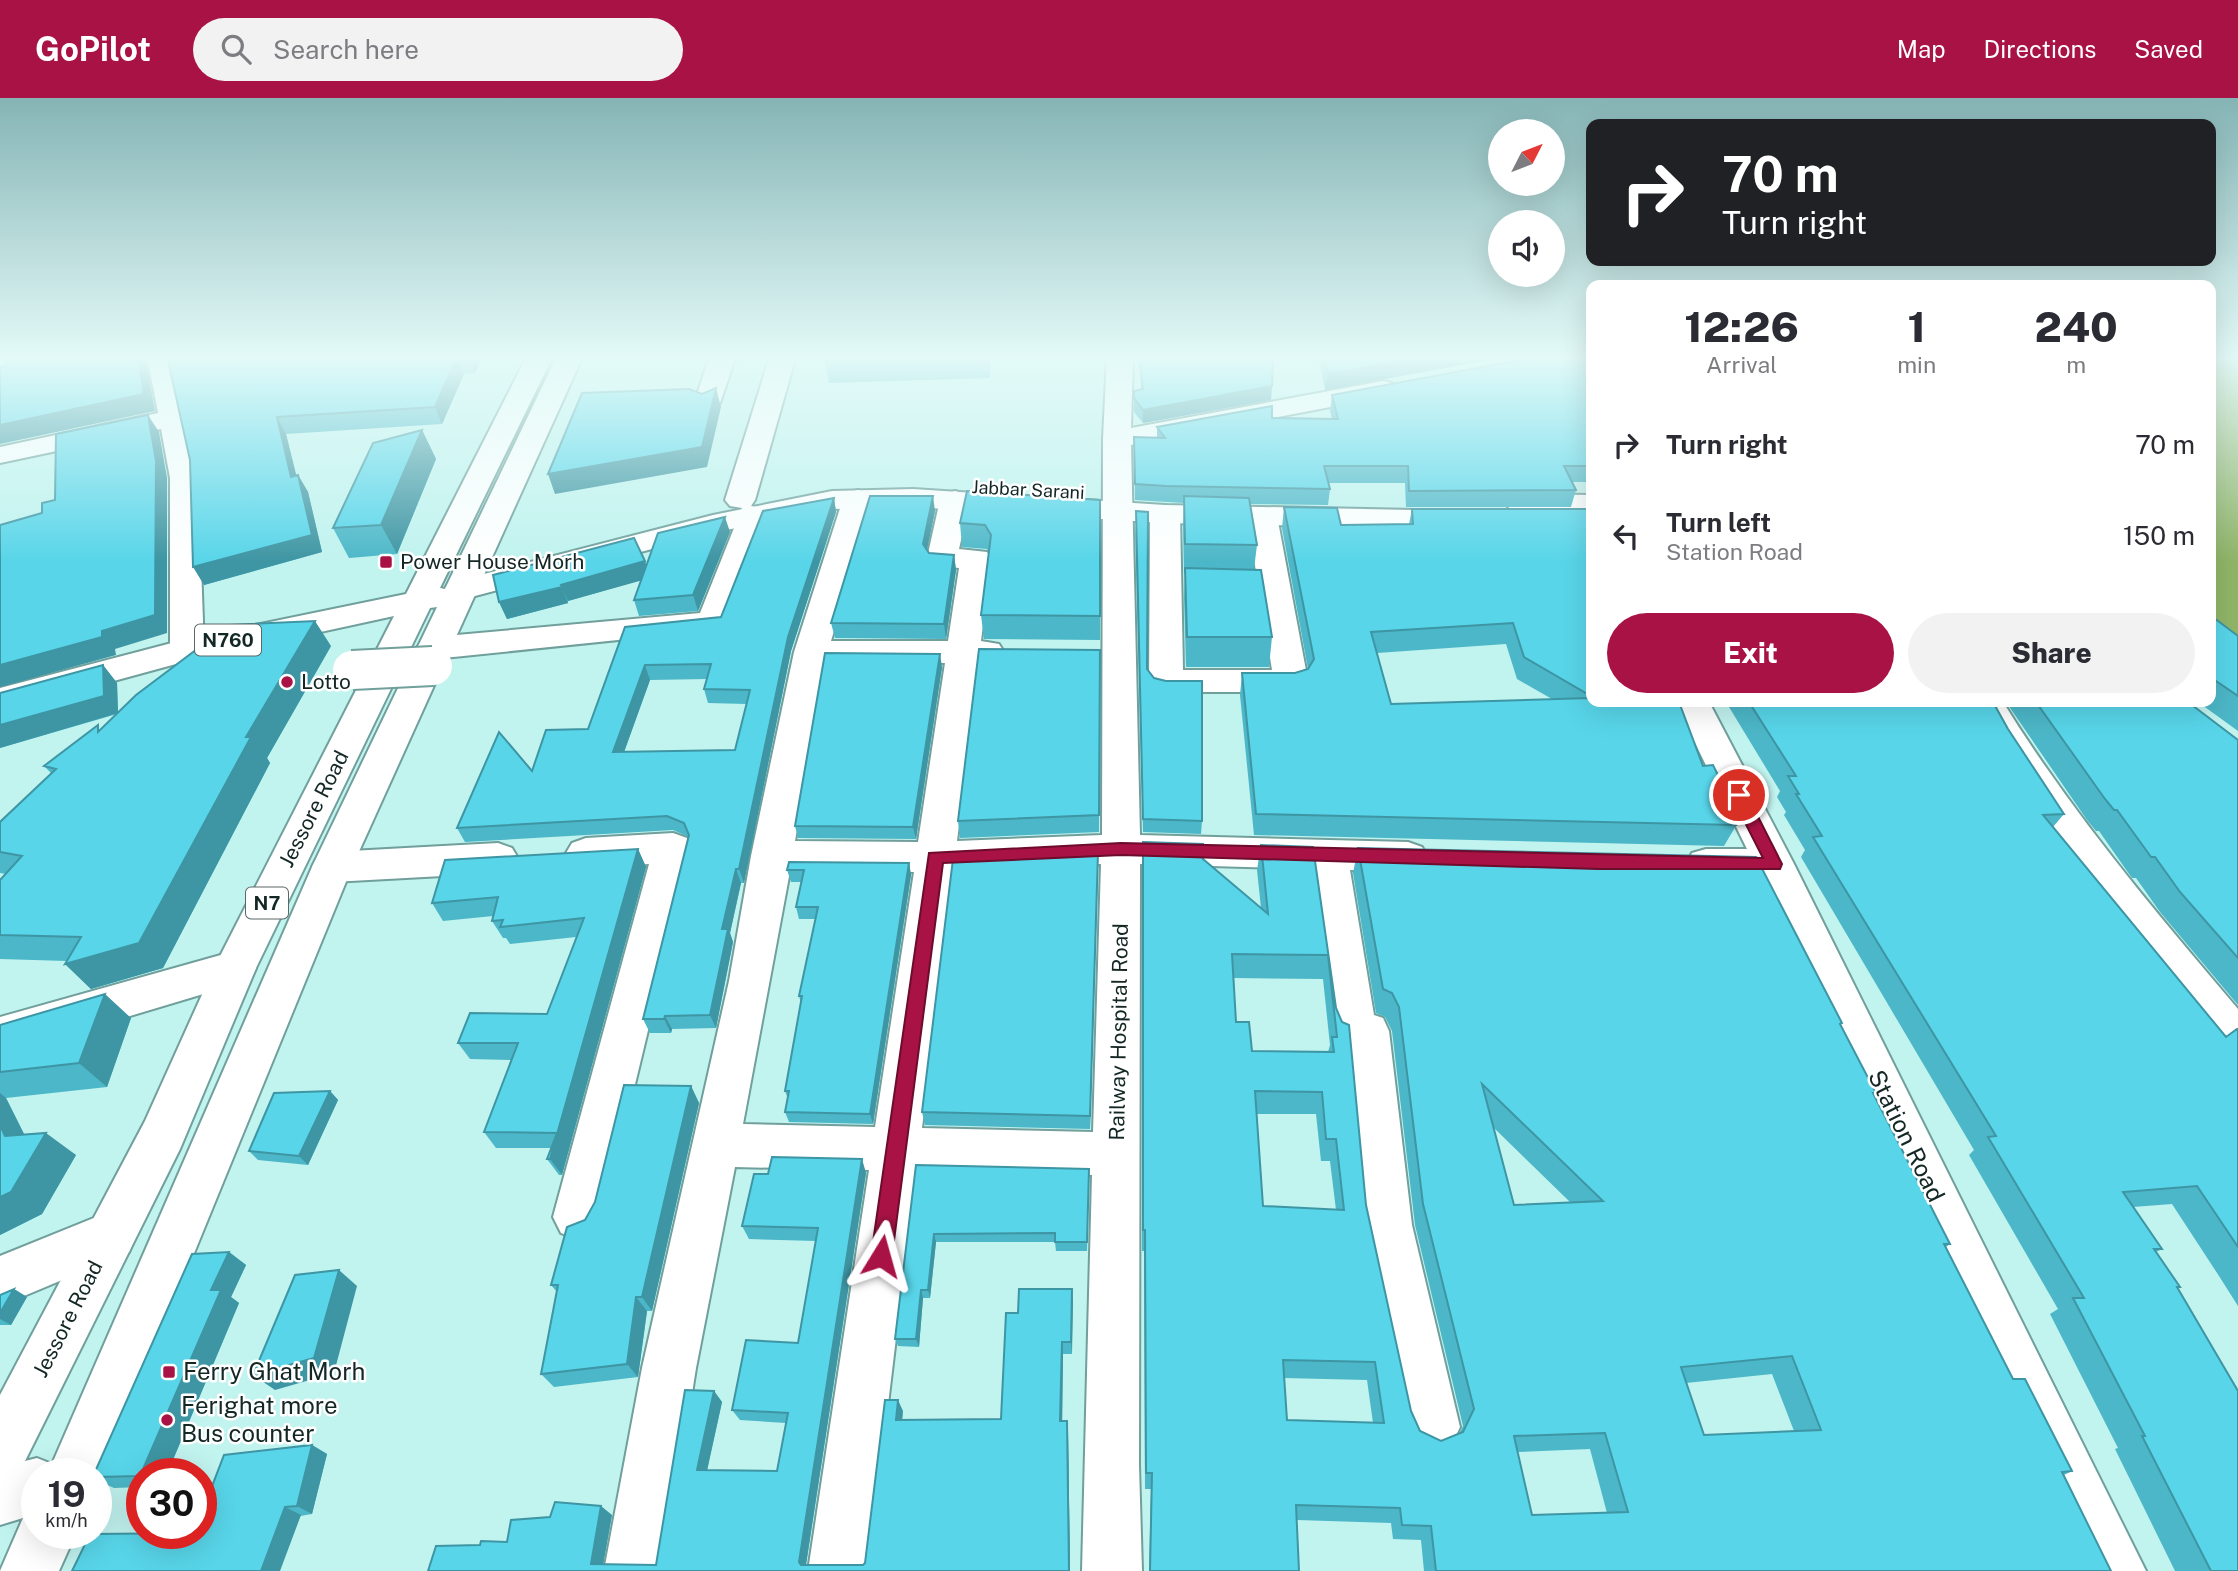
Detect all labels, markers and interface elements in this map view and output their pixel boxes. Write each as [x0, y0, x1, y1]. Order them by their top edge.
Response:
search box [193, 18, 683, 81]
text: GoPilot [35, 30, 151, 68]
icon: search [217, 30, 255, 68]
text: Search here [273, 34, 419, 65]
text: Map [1897, 35, 1946, 63]
text: Directions [1984, 35, 2096, 63]
text: Saved [2134, 35, 2203, 63]
north arrow [1488, 119, 1564, 196]
map controls [1488, 119, 1565, 287]
text: 70 m [1722, 145, 1839, 203]
icon: right [1607, 147, 1698, 238]
text: Turn right [1722, 204, 1867, 241]
button: sound [1488, 210, 1565, 287]
text: 12:26 [1684, 302, 1799, 351]
text: 1 [1908, 302, 1926, 351]
text: 240 [2035, 302, 2118, 351]
text: Arrival [1706, 351, 1777, 378]
text: min [1897, 351, 1936, 378]
text: m [2066, 351, 2086, 378]
icon: right [1607, 426, 1645, 464]
text: Turn right [1666, 429, 1788, 460]
text: 70 m [2135, 429, 2195, 460]
street label: Jabbar Sarani [971, 476, 1085, 503]
text: Turn left [1666, 507, 1771, 538]
icon: left [1607, 517, 1645, 555]
text: 150 m [2123, 520, 2195, 551]
text: Station Road [1666, 538, 1803, 565]
place label: Power House Morh [400, 549, 584, 574]
marker: Power House Morh [378, 554, 394, 570]
button: Exit [1607, 613, 1894, 693]
button: Share [1908, 613, 2195, 693]
road number: N760 [195, 624, 261, 656]
place label: Lotto [301, 669, 351, 694]
marker: Lotto [279, 674, 295, 690]
street label: Jessore Road [273, 746, 354, 871]
pin [1709, 765, 1769, 825]
icon: arrive [1720, 776, 1758, 814]
road number: N7 [246, 888, 288, 918]
street label: Railway Hospital Road [1104, 923, 1133, 1141]
street label: Station Road [1863, 1065, 1951, 1206]
position arrow [844, 1219, 918, 1293]
street label: Jessore Road [27, 1256, 108, 1381]
place label: Ferry Ghat Morh [183, 1357, 365, 1385]
marker: Ferry Ghat Morh [161, 1364, 177, 1380]
place label: Ferighat more Bus counter [181, 1391, 338, 1447]
marker: Ferighat more Bus counter [159, 1412, 175, 1428]
speed limit sign: 30 [126, 1458, 217, 1549]
text: 19 [47, 1474, 86, 1515]
text: km/h [45, 1510, 88, 1531]

